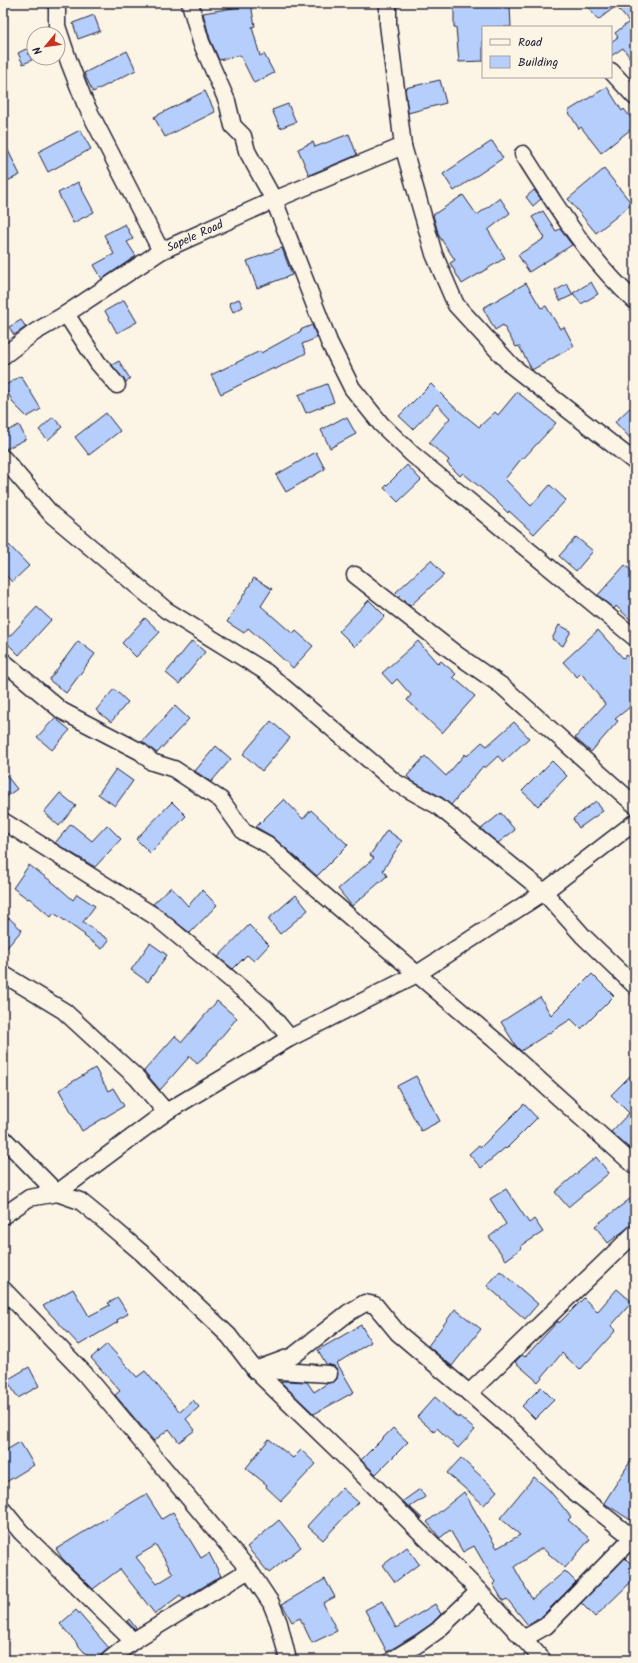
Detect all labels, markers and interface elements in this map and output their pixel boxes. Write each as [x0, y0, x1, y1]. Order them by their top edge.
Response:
north arrow [26, 26, 66, 66]
legend [482, 26, 612, 78]
text: Road [518, 33, 543, 52]
text: N [29, 43, 48, 58]
text: Building [518, 53, 558, 72]
street label: Sapele Road [164, 215, 227, 257]

